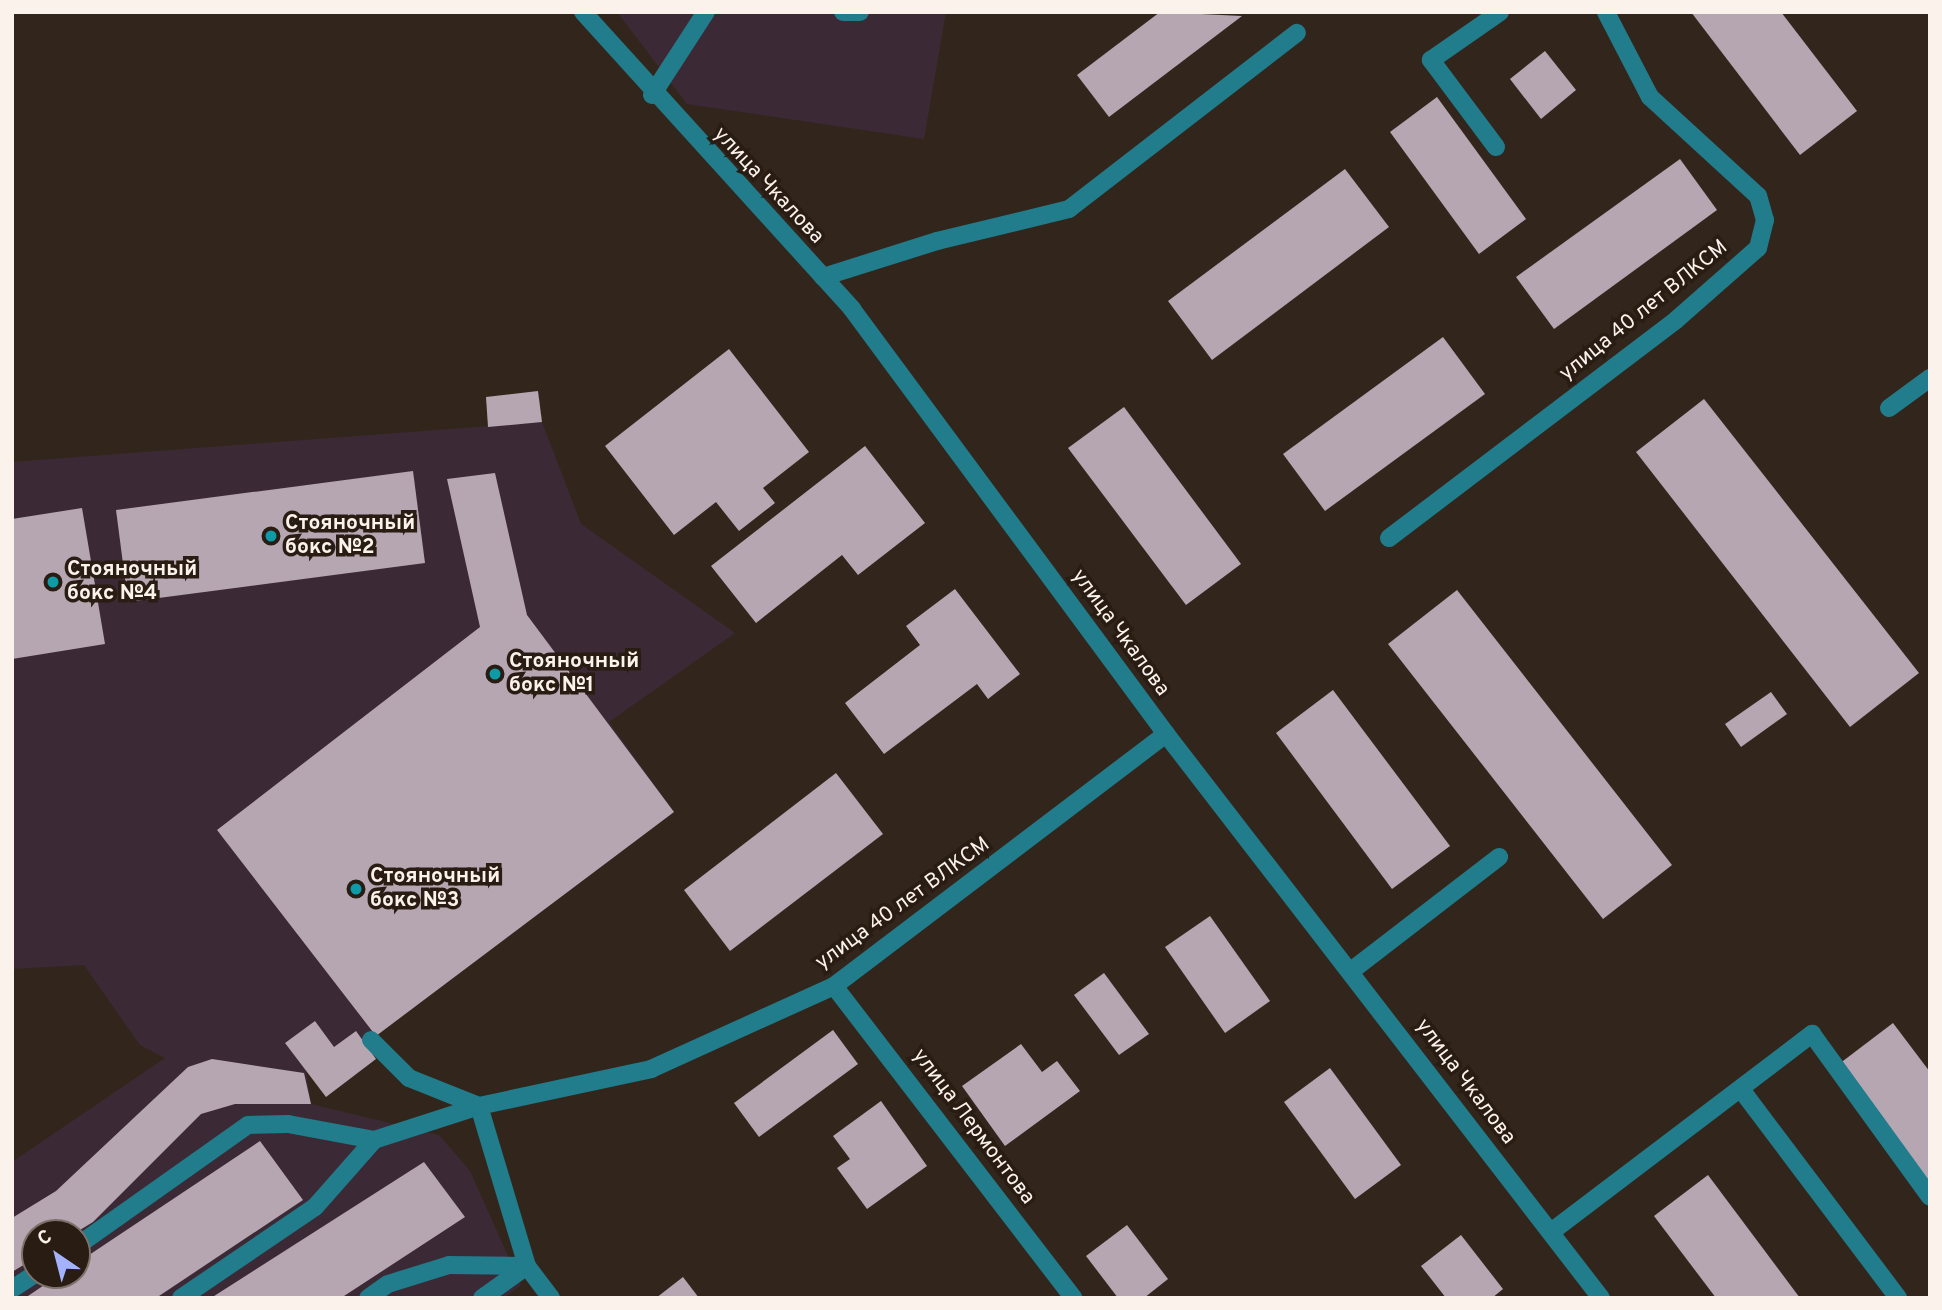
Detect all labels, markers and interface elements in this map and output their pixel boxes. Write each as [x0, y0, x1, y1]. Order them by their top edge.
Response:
street label: улица Чкалова [707, 122, 829, 250]
street label: улица 40 лет ВЛКСМ [1555, 235, 1733, 387]
place label: Стояночный бокс №2 [285, 511, 415, 561]
marker: Стояночный бокс №2 [263, 528, 279, 544]
place label: Стояночный бокс №4 [67, 557, 197, 607]
street label: улица Чкалова [1066, 565, 1174, 701]
marker: Стояночный бокс №4 [45, 574, 61, 590]
place label: Стояночный бокс №1 [509, 649, 639, 699]
marker: Стояночный бокс №1 [487, 666, 503, 682]
street label: улица 40 лет ВЛКСМ [811, 832, 995, 976]
place label: Стояночный бокс №3 [370, 864, 500, 914]
marker: Стояночный бокс №3 [348, 881, 364, 897]
street label: улица Чкалова [1410, 1014, 1520, 1150]
street label: улица Лермонтова [906, 1044, 1040, 1210]
north arrow [21, 1219, 91, 1289]
text: С [33, 1225, 57, 1252]

